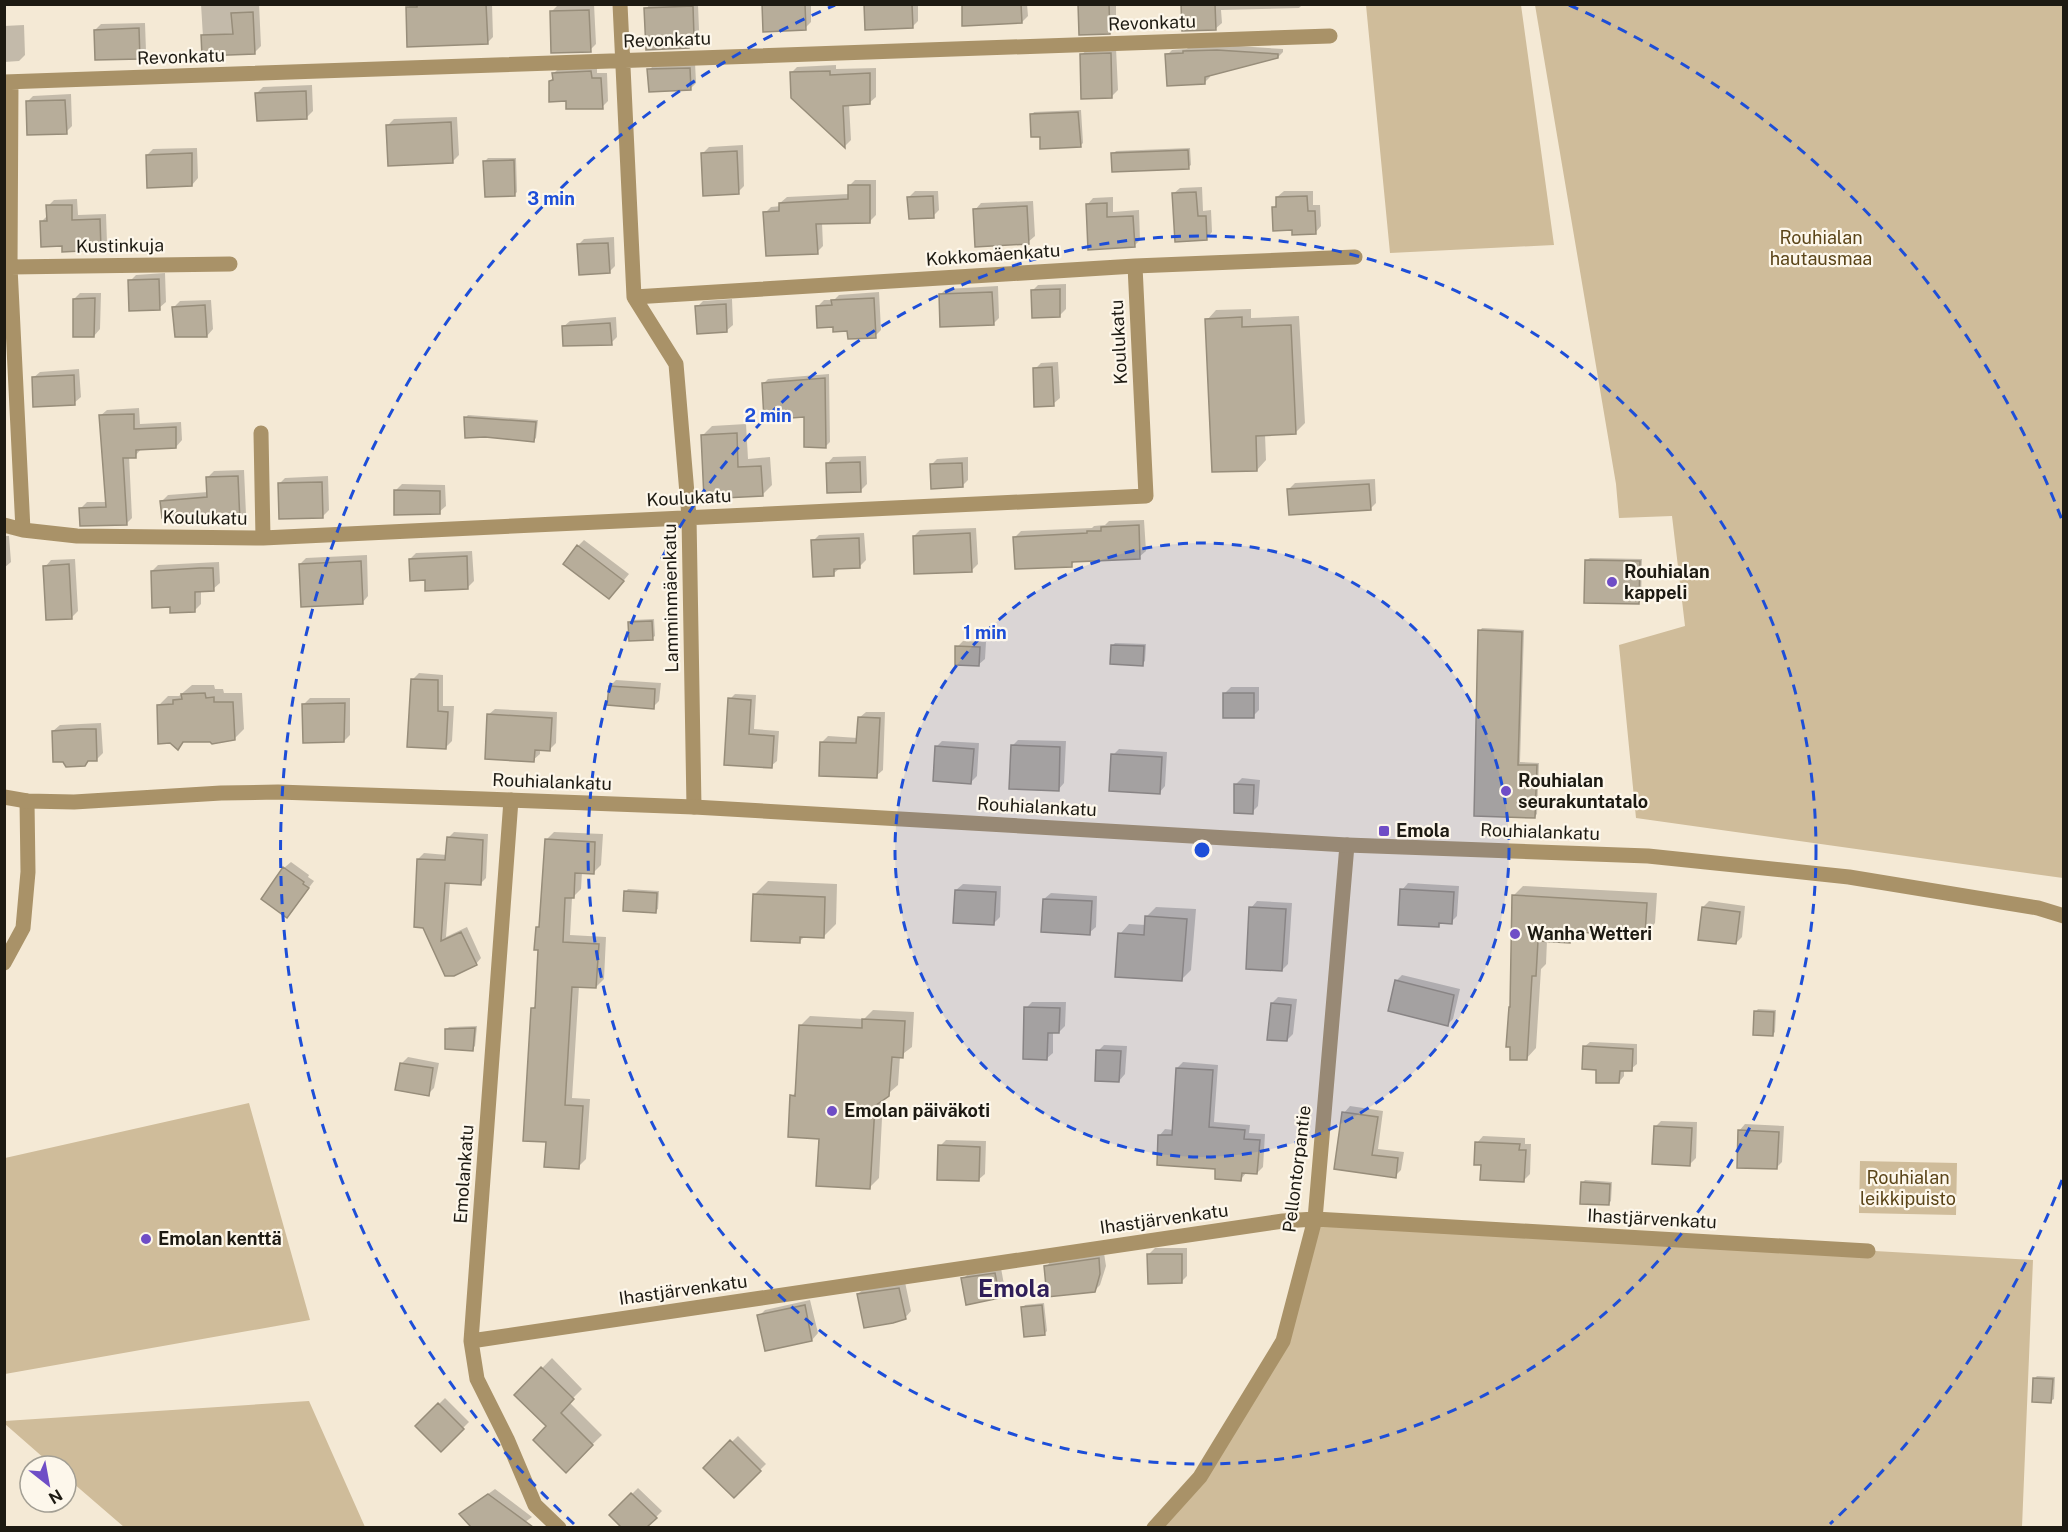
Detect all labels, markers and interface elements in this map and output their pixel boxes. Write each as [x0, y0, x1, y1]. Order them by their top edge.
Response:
street label: Revonkatu [1108, 10, 1196, 35]
street label: Revonkatu [623, 27, 711, 52]
street label: Revonkatu [137, 44, 225, 69]
text: 3 min [527, 188, 575, 209]
park label: Rouhialan hautausmaa [1770, 227, 1872, 269]
street label: Kustinkuja [76, 234, 164, 257]
street label: Kokkomäenkatu [925, 239, 1061, 270]
street label: Koulukatu [1106, 299, 1131, 385]
text: 2 min [744, 405, 792, 426]
street label: Koulukatu [646, 485, 732, 510]
street label: Koulukatu [162, 506, 248, 529]
street label: Lamminmäenkatu [659, 523, 682, 673]
place label: Rouhialan kappeli [1624, 561, 1710, 603]
marker: Rouhialan kappeli [1605, 575, 1619, 589]
text: 1 min [963, 622, 1007, 643]
street label: Rouhialankatu [492, 769, 612, 794]
place label: Rouhialan seurakuntatalo [1518, 770, 1648, 812]
marker: Rouhialan seurakuntatalo [1499, 784, 1513, 798]
street label: Rouhialankatu [977, 793, 1097, 820]
street label: Rouhialankatu [1480, 819, 1600, 844]
place label: Emola [1396, 820, 1450, 841]
marker: Emola [1377, 824, 1391, 838]
centre of rings [1192, 840, 1212, 860]
place label: Wanha Wetteri [1527, 923, 1652, 944]
marker: Wanha Wetteri [1508, 927, 1522, 941]
place label: Emolan päiväkoti [844, 1100, 990, 1121]
marker: Emolan päiväkoti [825, 1104, 839, 1118]
street label: Pellontorpantie [1278, 1104, 1315, 1234]
street label: Emolankatu [450, 1124, 477, 1224]
park label: Rouhialan leikkipuisto [1860, 1167, 1956, 1209]
street label: Ihastjärvenkatu [1098, 1199, 1230, 1238]
street label: Ihastjärvenkatu [1587, 1205, 1717, 1232]
place label: Emolan kenttä [158, 1228, 282, 1249]
marker: Emolan kenttä [139, 1232, 153, 1246]
street label: Ihastjärvenkatu [617, 1270, 749, 1309]
district label: Emola [978, 1274, 1050, 1302]
north arrow [18, 1454, 78, 1514]
text: N [45, 1485, 66, 1508]

